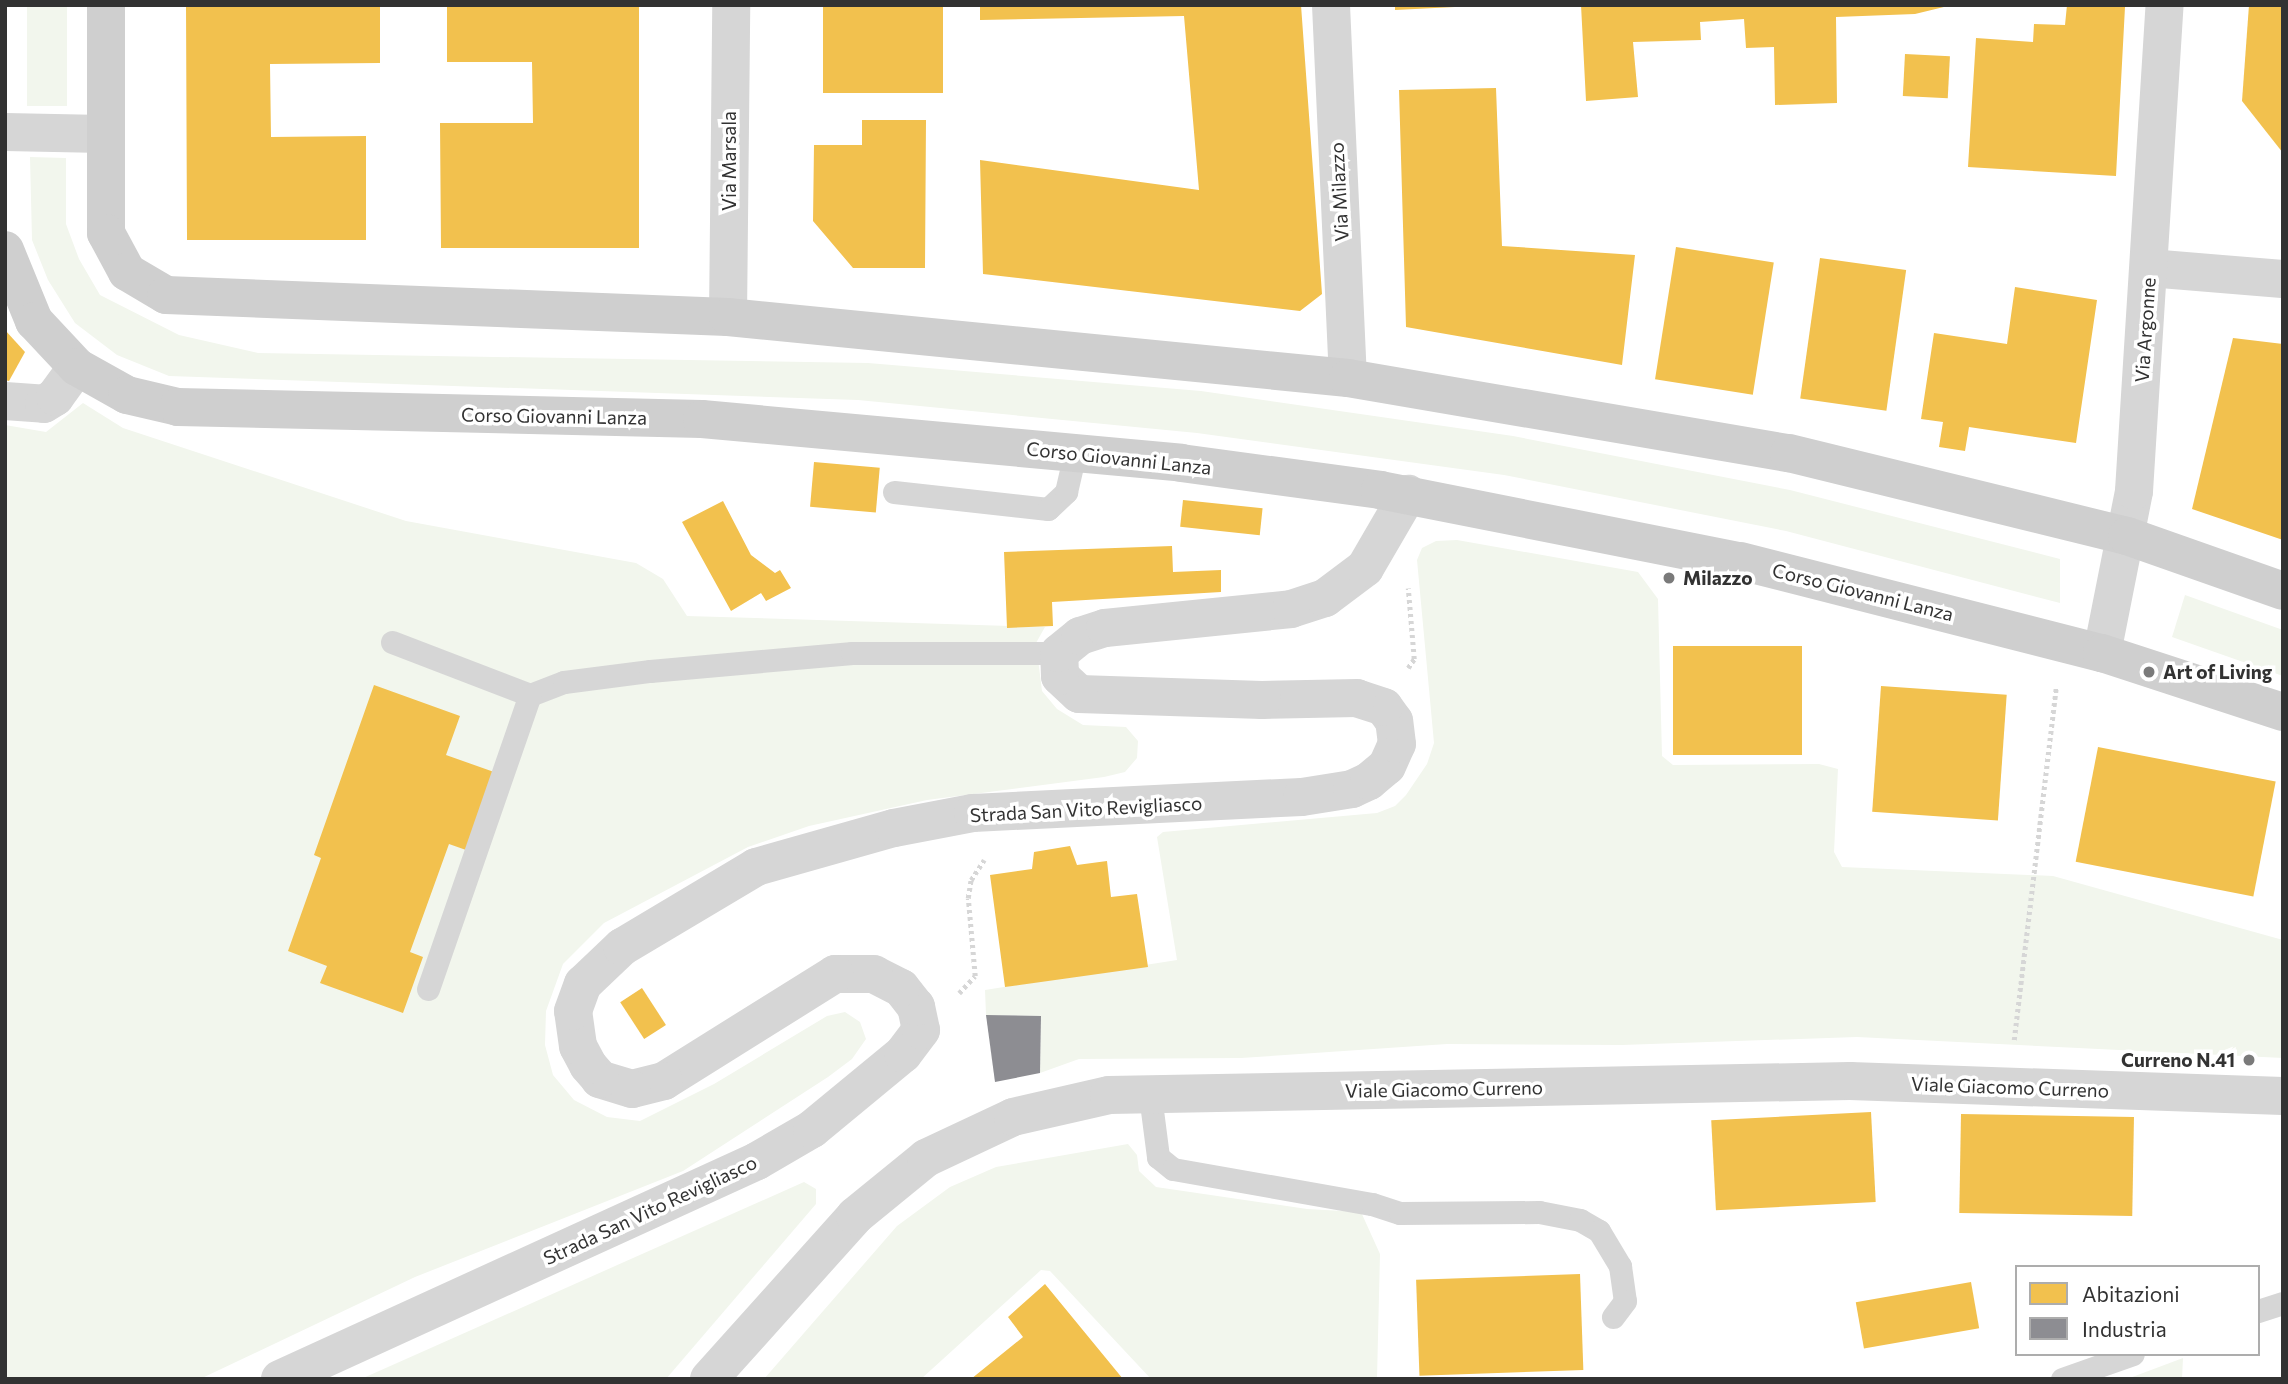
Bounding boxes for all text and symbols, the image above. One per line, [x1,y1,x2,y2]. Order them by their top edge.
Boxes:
street label: Via Marsala [718,111,740,211]
street label: Via Milazzo [1325,142,1353,242]
street label: Via Argonne [2130,277,2160,383]
street label: Corso Giovanni Lanza [461,403,647,429]
street label: Corso Giovanni Lanza [1025,437,1213,479]
street label: Corso Giovanni Lanza [1770,558,1956,626]
place label: Milazzo [1683,567,1753,589]
marker: Milazzo [1661,570,1677,586]
place label: Art of Living [2163,661,2272,683]
marker: Art of Living [2141,664,2157,680]
street label: Strada San Vito Revigliasco [969,792,1203,826]
place label: Curreno N.41 [2121,1049,2235,1071]
marker: Curreno N.41 [2241,1052,2257,1068]
street label: Viale Giacomo Curreno [1911,1072,2109,1102]
street label: Viale Giacomo Curreno [1345,1076,1543,1102]
street label: Strada San Vito Revigliasco [540,1151,760,1269]
legend [2015,1265,2260,1356]
text: Abitazioni [2082,1281,2180,1306]
text: Industria [2082,1316,2167,1341]

